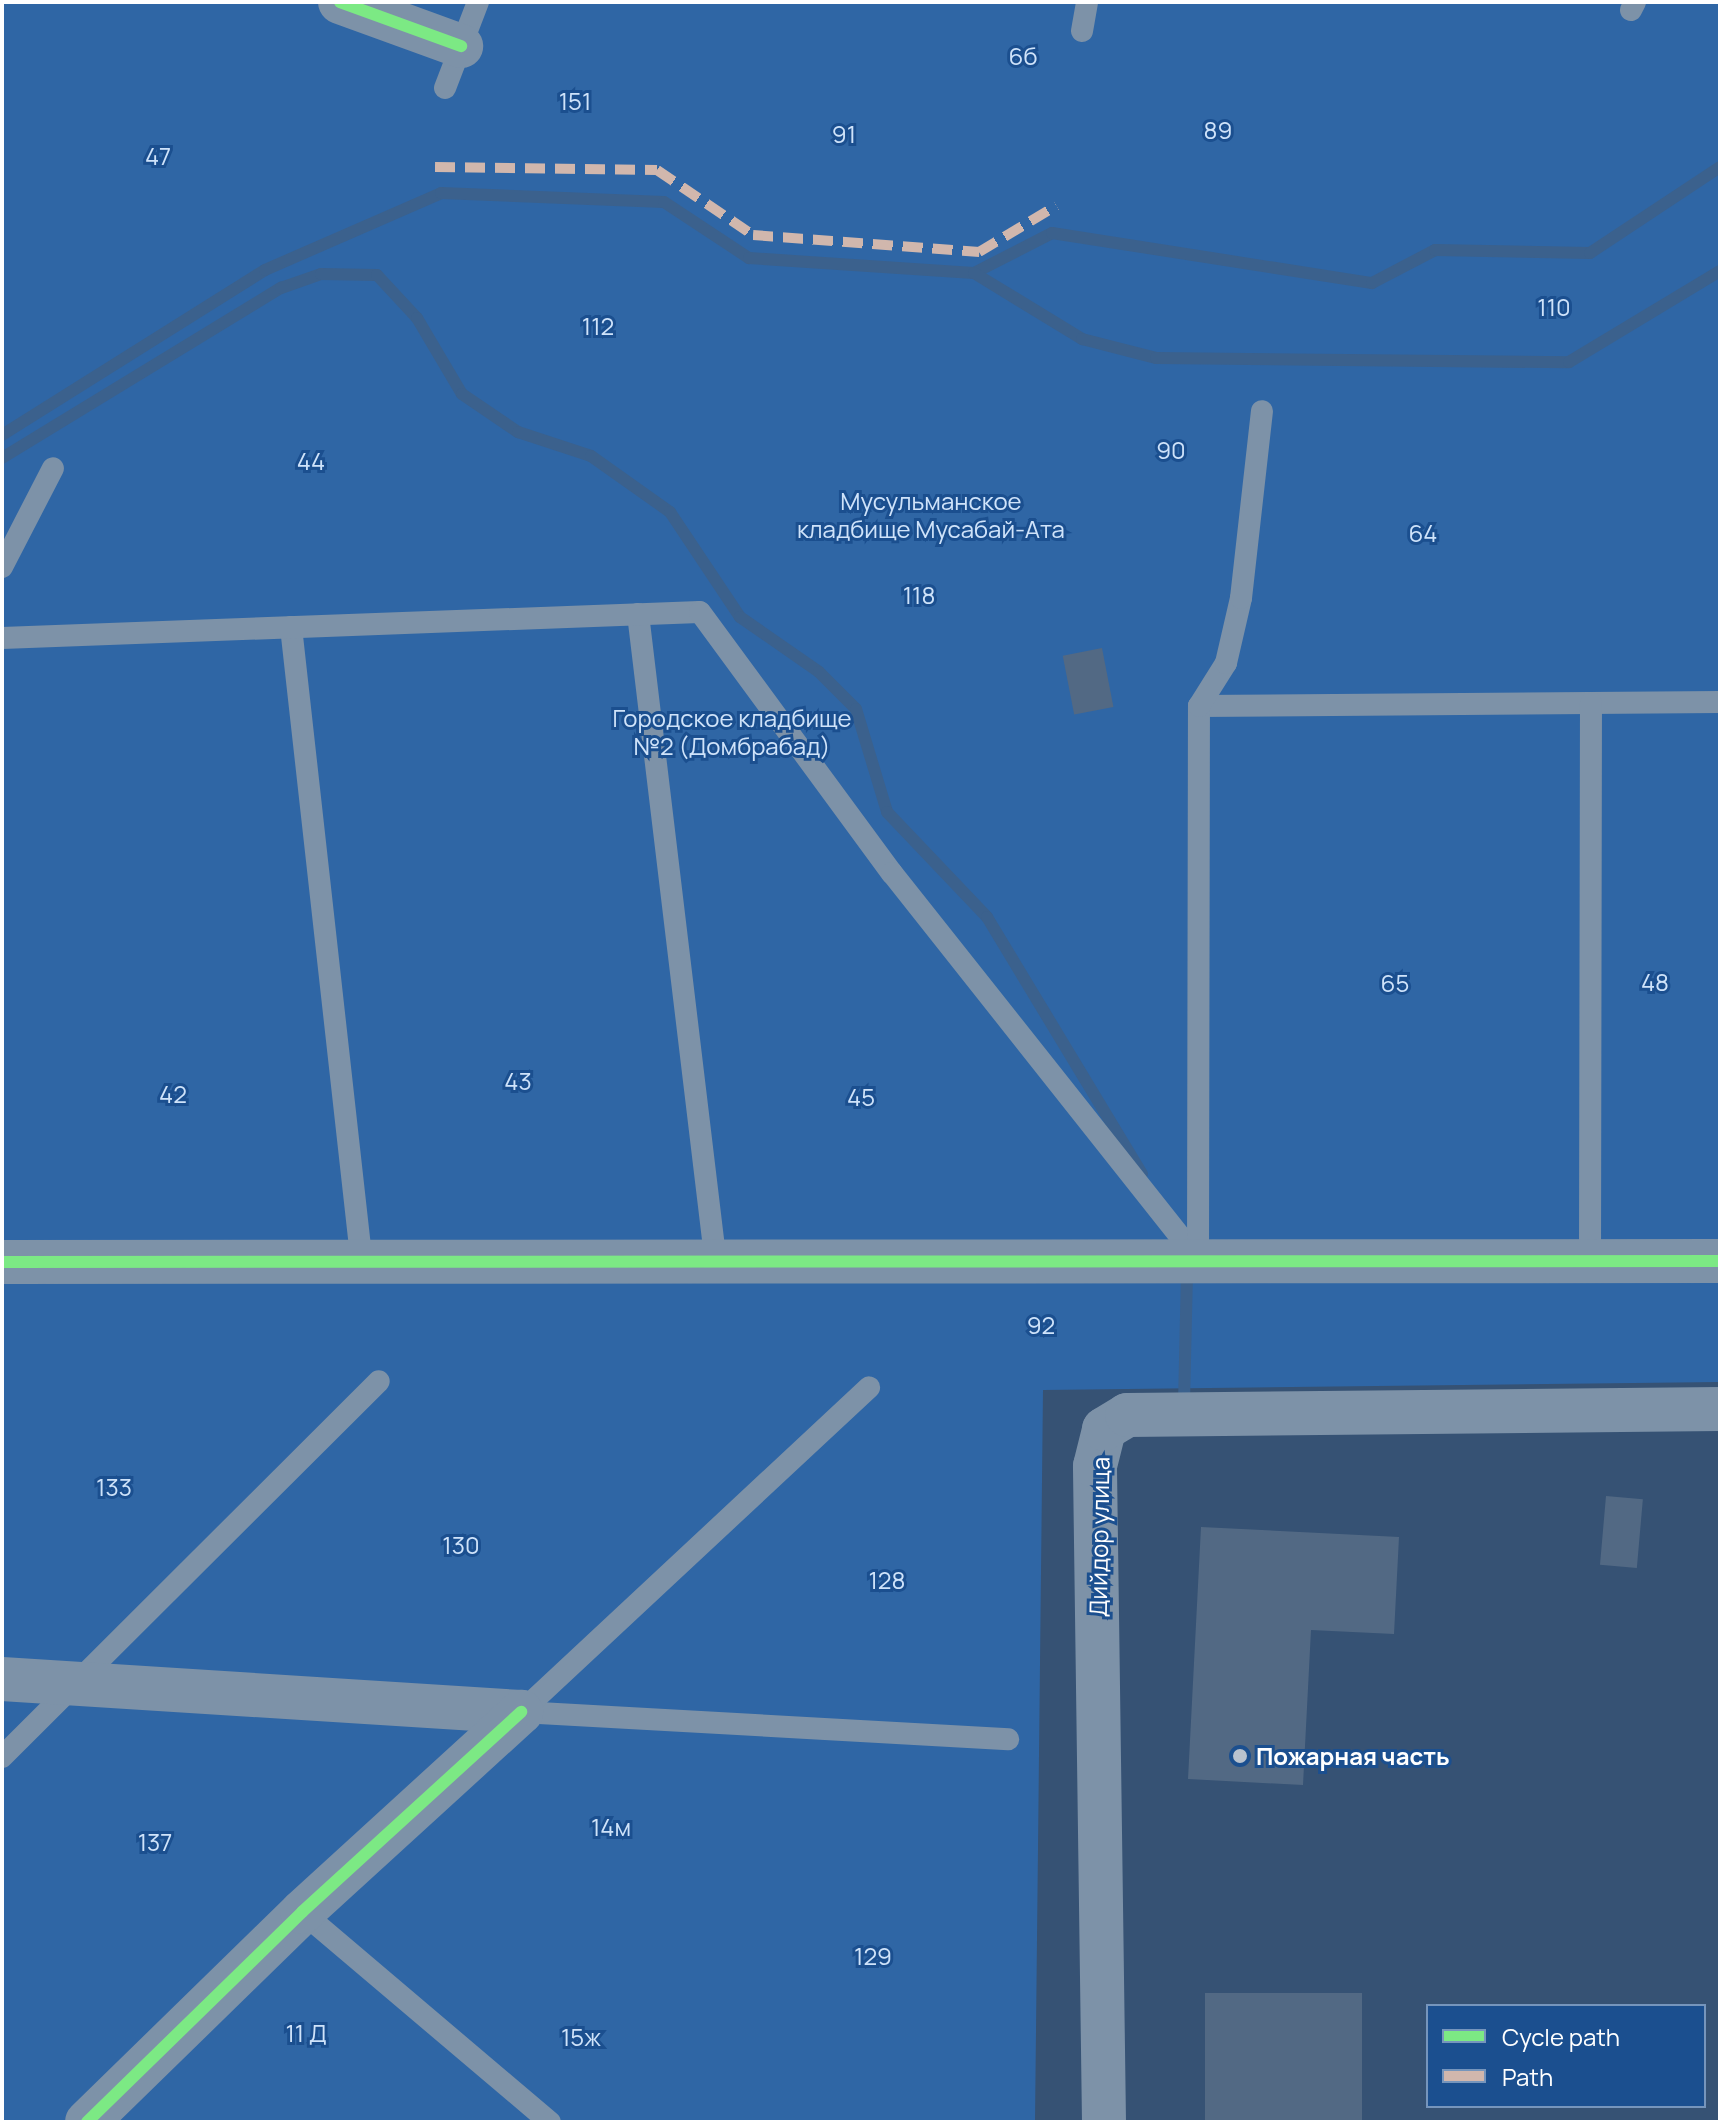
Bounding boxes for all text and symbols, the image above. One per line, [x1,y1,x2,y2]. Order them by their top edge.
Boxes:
park label: 6б [1009,42,1037,70]
park label: 151 [559,87,591,115]
park label: 89 [1204,116,1232,144]
park label: 91 [832,120,856,148]
park label: 47 [145,142,171,170]
park label: 110 [1537,293,1571,321]
park label: 112 [582,312,614,340]
park label: 90 [1156,436,1186,464]
park label: 44 [297,447,325,475]
park label: Мусульманское кладбище Мусабай-Ата [797,487,1065,543]
park label: 64 [1408,519,1438,547]
park label: 118 [903,581,935,609]
park label: Городское кладбище №2 (Домбрабад) [612,704,852,760]
park label: 48 [1641,968,1669,996]
park label: 65 [1381,969,1409,997]
park label: 43 [504,1067,532,1095]
park label: 42 [159,1080,187,1108]
park label: 45 [847,1083,875,1111]
park label: 92 [1027,1311,1055,1339]
street label: Дийдор улица [1083,1457,1115,1617]
park label: 133 [96,1473,132,1501]
park label: 130 [442,1531,480,1559]
park label: 128 [869,1566,905,1594]
place label: Пожарная часть [1256,1742,1450,1770]
marker: Пожарная часть [1231,1747,1249,1765]
park label: 14м [591,1813,631,1841]
park label: 137 [138,1828,172,1856]
park label: 129 [854,1942,892,1970]
legend [1426,2004,1706,2108]
park label: 11 Д [285,2019,327,2047]
text: Cycle path [1502,2020,1620,2053]
park label: 15ж [561,2023,601,2051]
text: Path [1502,2060,1553,2093]

